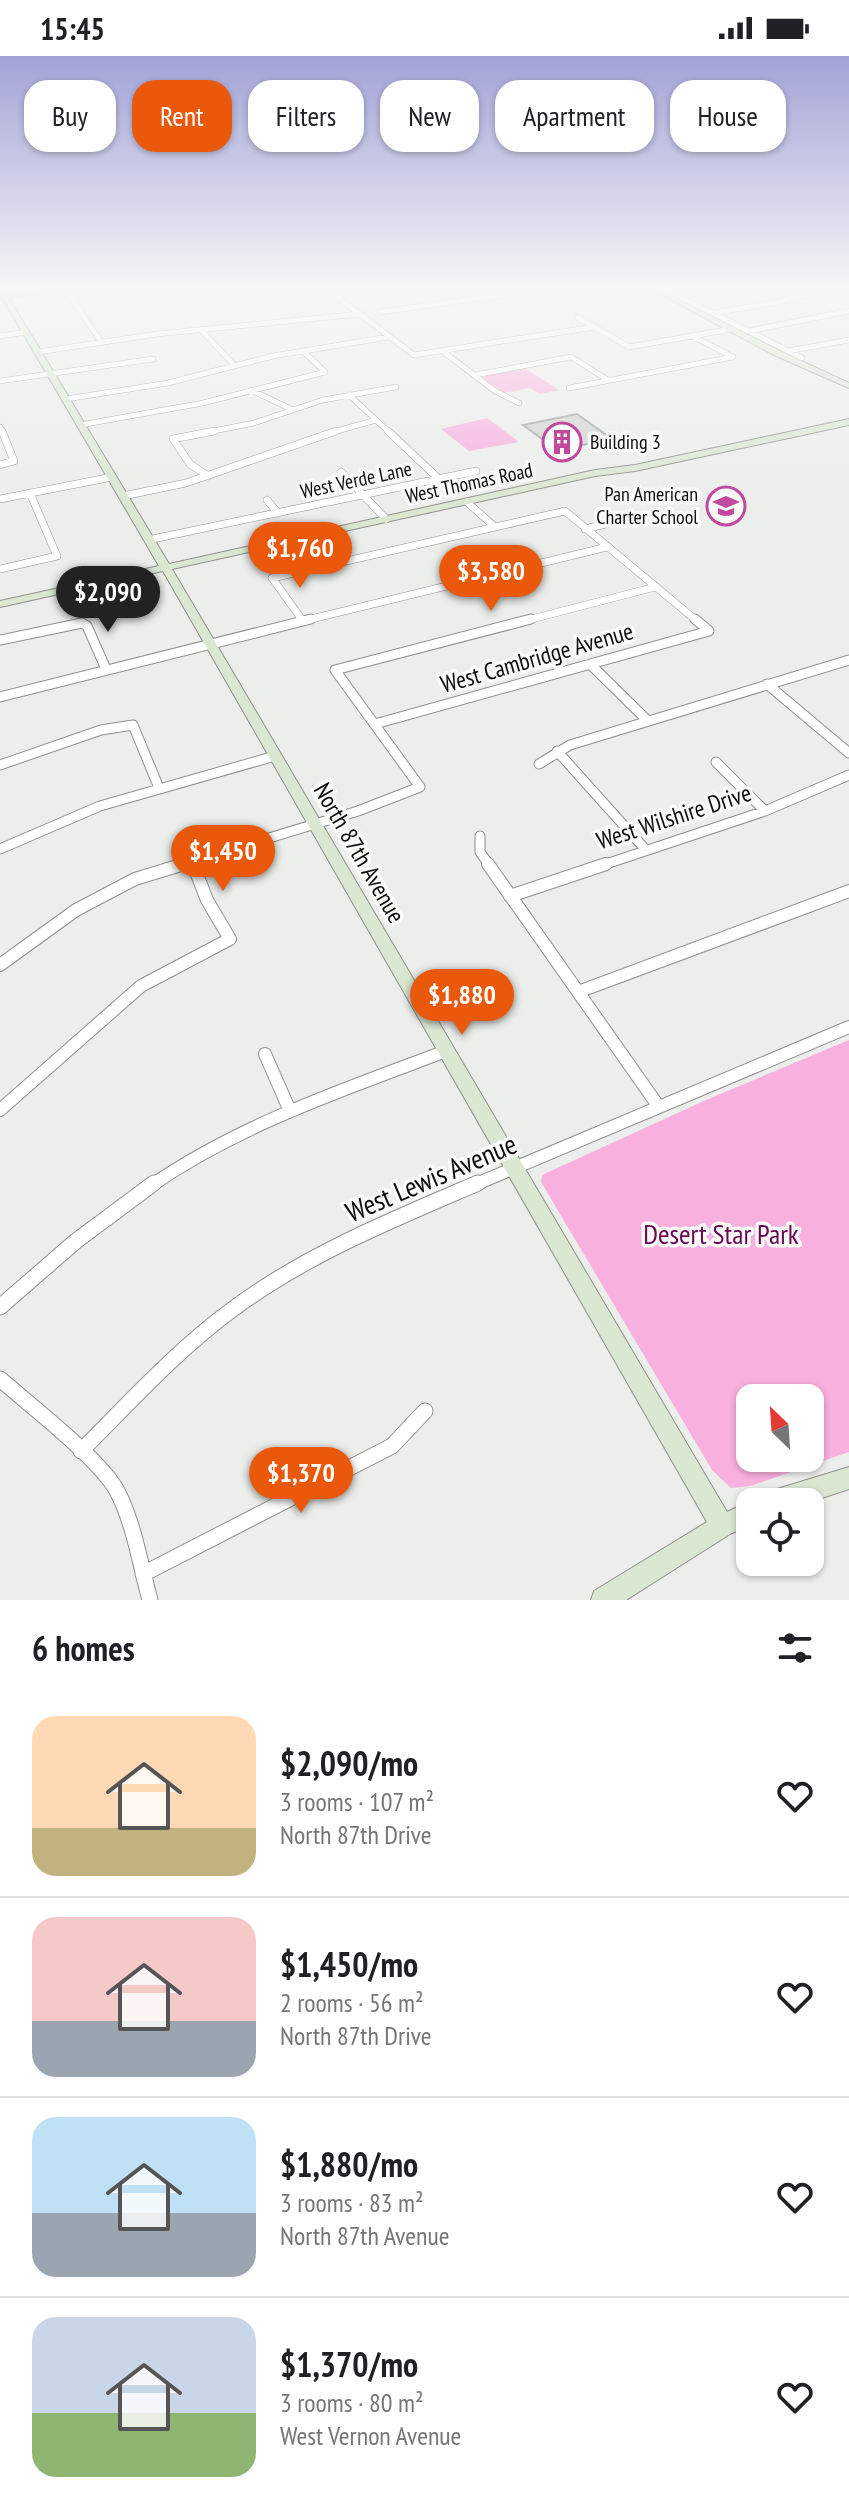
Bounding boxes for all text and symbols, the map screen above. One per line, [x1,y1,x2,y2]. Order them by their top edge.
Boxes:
text: 15:45 [40,9,105,48]
chip: Buy [24,80,116,152]
chip: Rent [132,80,232,152]
chip: Filters [248,80,364,152]
chip: New [380,80,479,152]
chip: Apartment [495,80,654,152]
chip: House [670,80,786,152]
building icon: Building 3 [541,421,583,463]
place label: Building 3 [590,429,661,455]
street label: West Verde Lane [298,456,414,504]
street label: West Thomas Road [403,457,535,509]
place label: Pan American Charter School [596,481,698,530]
school or university icon: Pan American Charter School [705,485,747,527]
pin: $1,760 [235,522,365,590]
text: $1,760 [266,531,334,564]
pin: $3,580 [426,545,556,613]
text: $3,580 [457,554,525,587]
pin: $2,090 [43,566,173,634]
text: $2,090 [74,575,142,608]
street label: West Cambridge Avenue [437,615,637,700]
street label: North 87th Avenue [307,777,412,928]
street label: West Wilshire Drive [593,777,755,856]
pin: $1,450 [158,825,288,893]
text: $1,450 [189,834,257,867]
pin: $1,880 [397,969,527,1037]
text: $1,880 [428,978,496,1011]
street label: West Lewis Avenue [340,1125,522,1230]
park label: Desert Star Park [643,1215,799,1252]
north arrow [736,1384,824,1472]
map controls [736,1384,824,1576]
pin: $1,370 [236,1447,366,1515]
text: $1,370 [267,1456,335,1489]
button: locate [736,1488,824,1576]
text: 6 homes [32,1626,135,1670]
icon: filters [773,1626,817,1670]
text: $2,090/mo [280,1741,418,1785]
icon: home [96,1748,192,1844]
icon: heart [773,1774,817,1818]
text: 3 rooms · 107 m² [280,1785,434,1818]
text: North 87th Drive [280,1818,432,1851]
text: $1,450/mo [280,1942,418,1986]
icon: home [96,1949,192,2045]
icon: heart [773,1975,817,2019]
text: 2 rooms · 56 m² [280,1986,424,2019]
text: North 87th Drive [280,2019,432,2052]
text: $1,880/mo [280,2142,418,2186]
icon: home [96,2149,192,2245]
icon: heart [773,2175,817,2219]
text: 3 rooms · 83 m² [280,2186,424,2219]
text: North 87th Avenue [280,2219,449,2252]
text: $1,370/mo [280,2342,418,2386]
icon: home [96,2349,192,2445]
icon: heart [773,2375,817,2419]
text: 3 rooms · 80 m² [280,2386,424,2419]
text: West Vernon Avenue [280,2419,461,2452]

